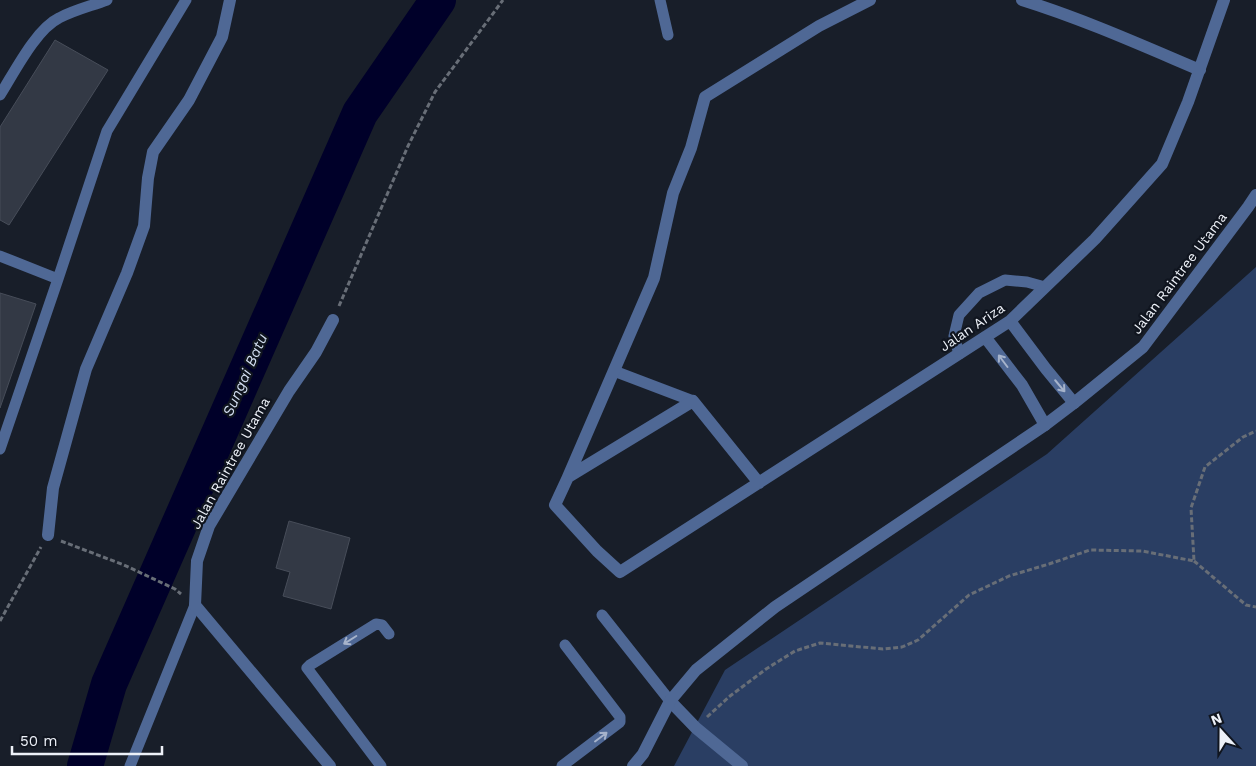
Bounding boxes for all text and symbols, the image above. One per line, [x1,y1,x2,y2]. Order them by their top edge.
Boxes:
street label: Jalan Raintree Utama [1128,209,1230,337]
street label: Jalan Ariza [937,299,1008,355]
water label: Sungai Batu [219,331,271,419]
one-way arrow [998,355,1009,368]
one-way arrow [1055,380,1066,393]
street label: Jalan Raintree Utama [187,394,273,532]
one-way arrow [343,634,357,645]
north arrow [1196,706,1246,756]
text: N [1209,710,1224,728]
scale bar [12,724,162,756]
one-way arrow [594,731,607,742]
text: 50 m [20,732,57,750]

